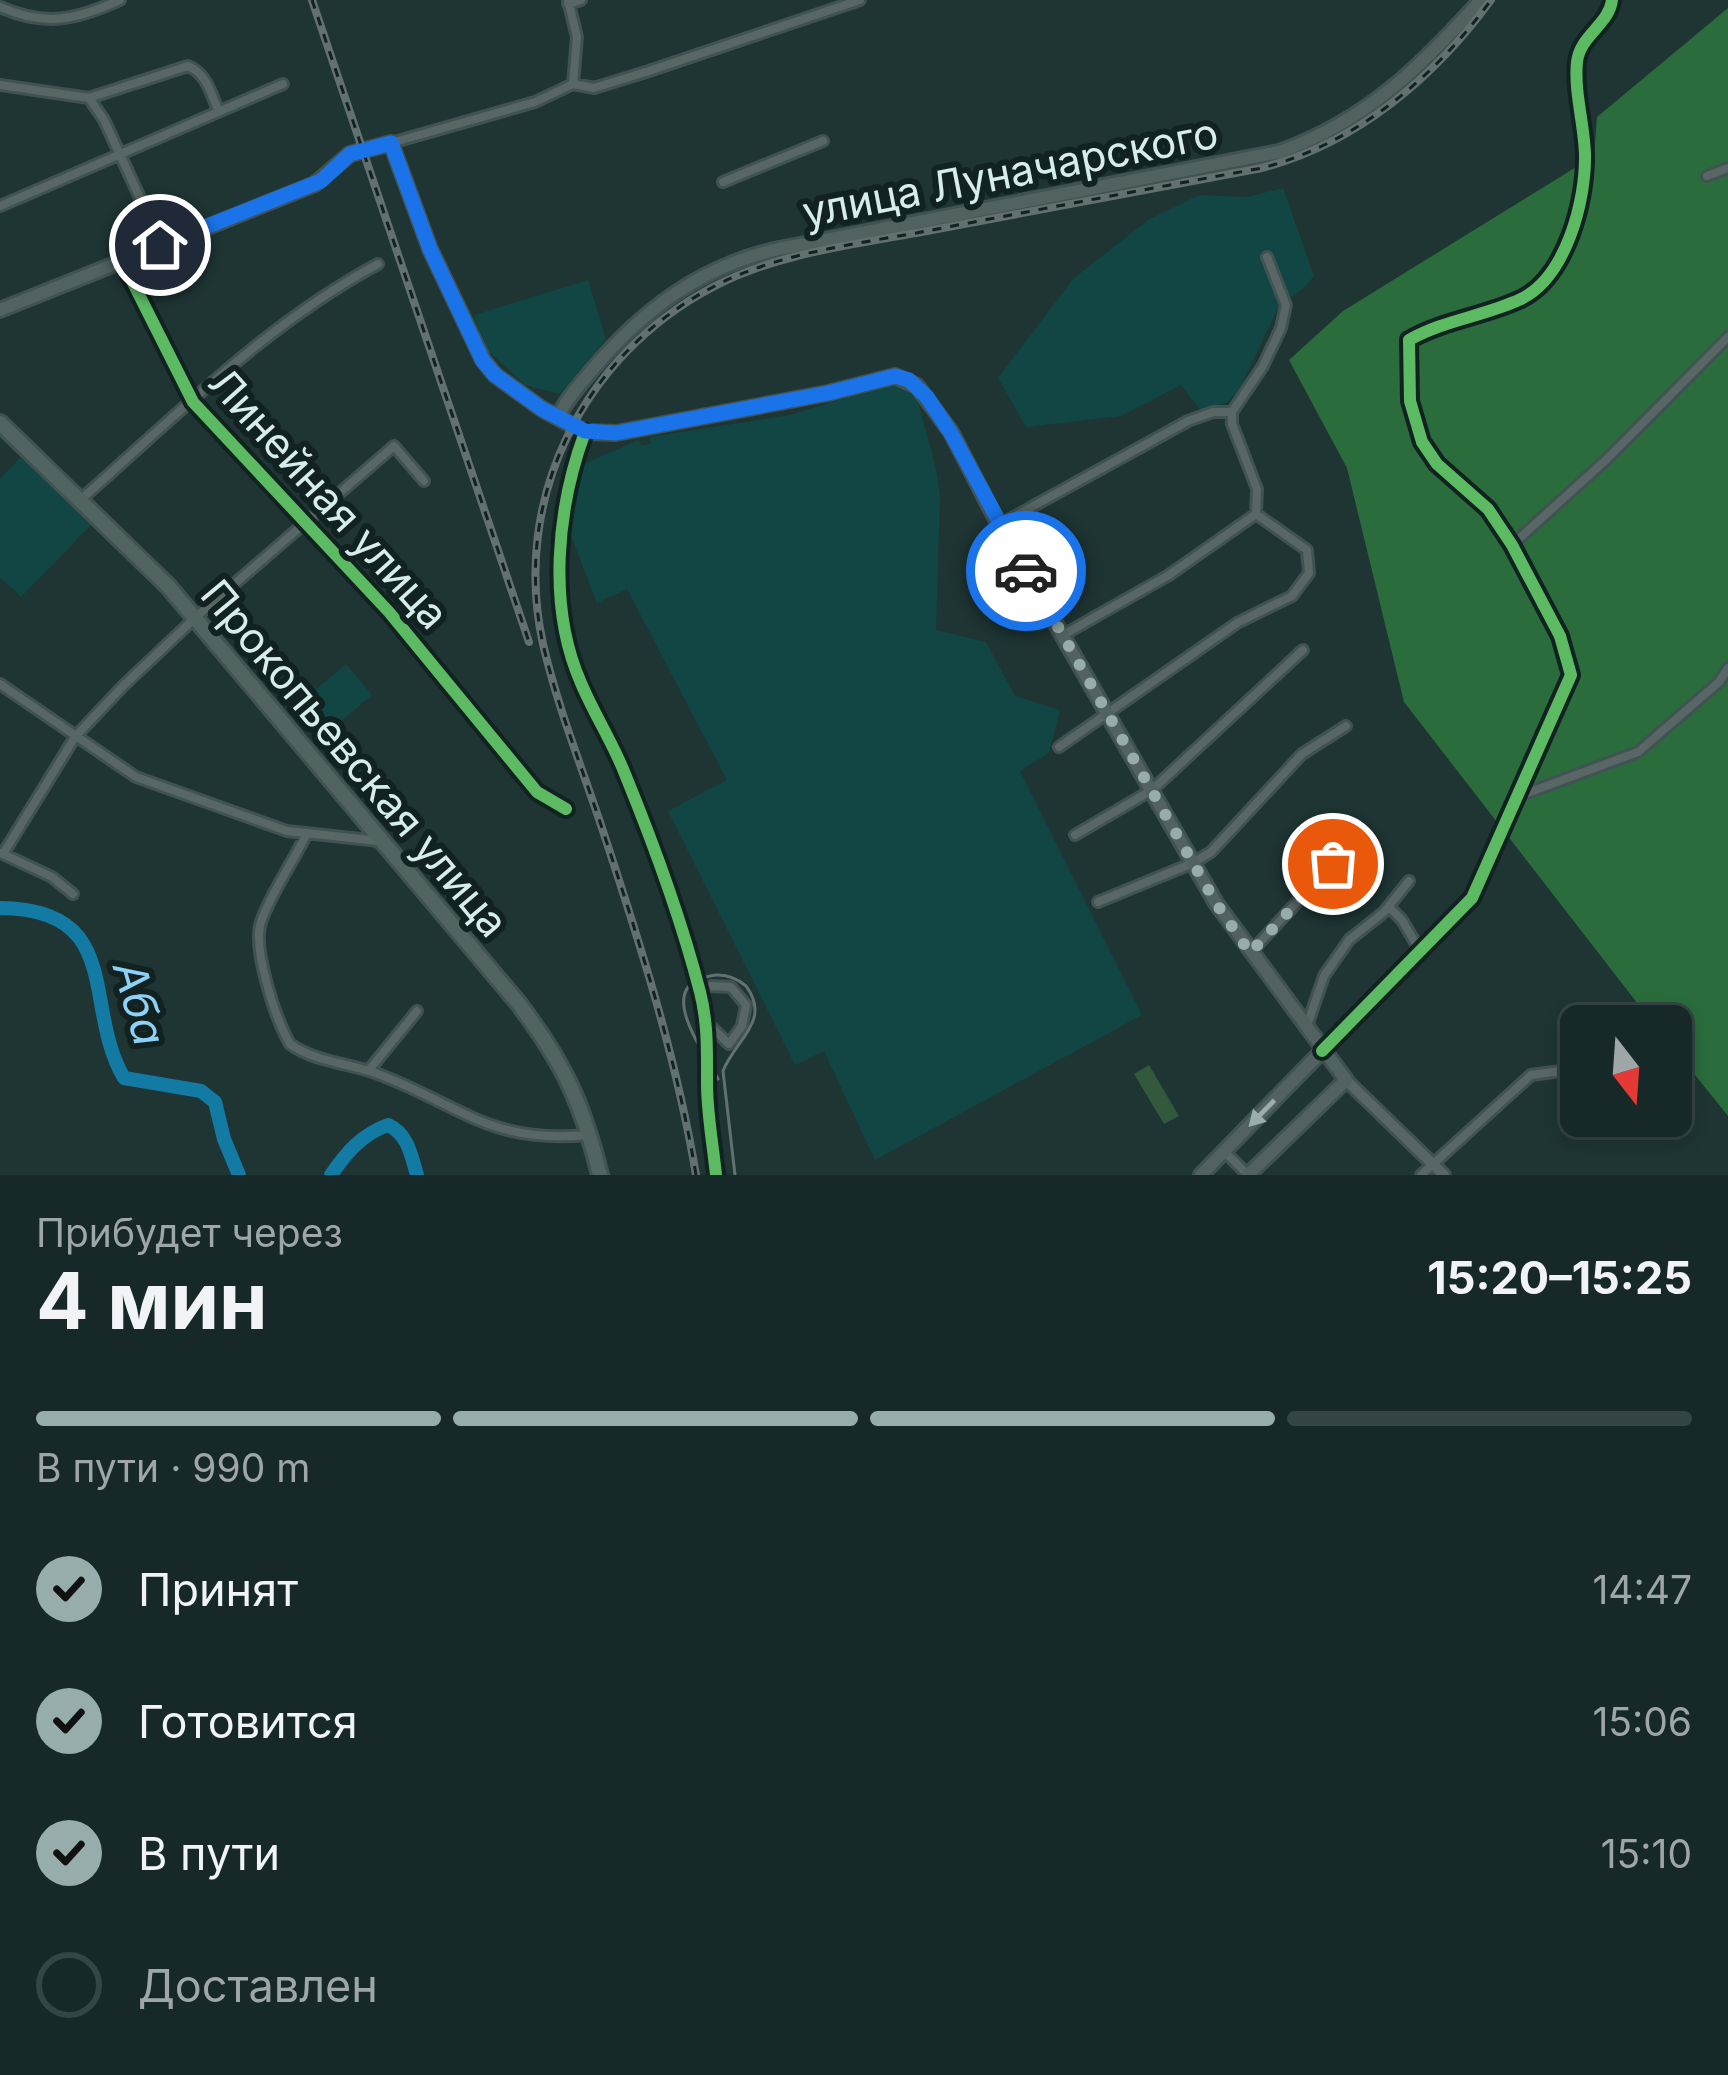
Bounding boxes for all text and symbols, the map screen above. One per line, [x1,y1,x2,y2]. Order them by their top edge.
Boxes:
street label: улица Луначарского [798,107,1222,237]
pin [109,194,211,296]
icon: home [127,212,193,278]
street label: Линейная улица [199,357,459,639]
courier [966,511,1086,631]
icon: car [993,538,1059,604]
street label: Прокопьевская улица [191,569,519,947]
pin [1282,813,1384,915]
icon: bag [1300,831,1366,897]
water label: Аба [102,953,178,1052]
north arrow [1560,1005,1692,1137]
map controls [1560,1005,1692,1137]
one-way arrow [1248,1099,1276,1128]
text: Прибудет через [36,1209,343,1256]
text: 15:20–15:25 [1427,1250,1692,1305]
text: 4 мин [36,1253,268,1348]
text: В пути · 990 m [36,1444,310,1491]
icon: check [36,1556,102,1622]
text: Принят [138,1562,298,1617]
text: 14:47 [1592,1566,1692,1613]
icon: check [36,1688,102,1754]
text: Готовится [138,1694,358,1749]
text: 15:06 [1592,1698,1692,1745]
icon: check [36,1820,102,1886]
text: В пути [138,1826,280,1881]
text: 15:10 [1601,1830,1692,1877]
text: Доставлен [138,1958,378,2013]

